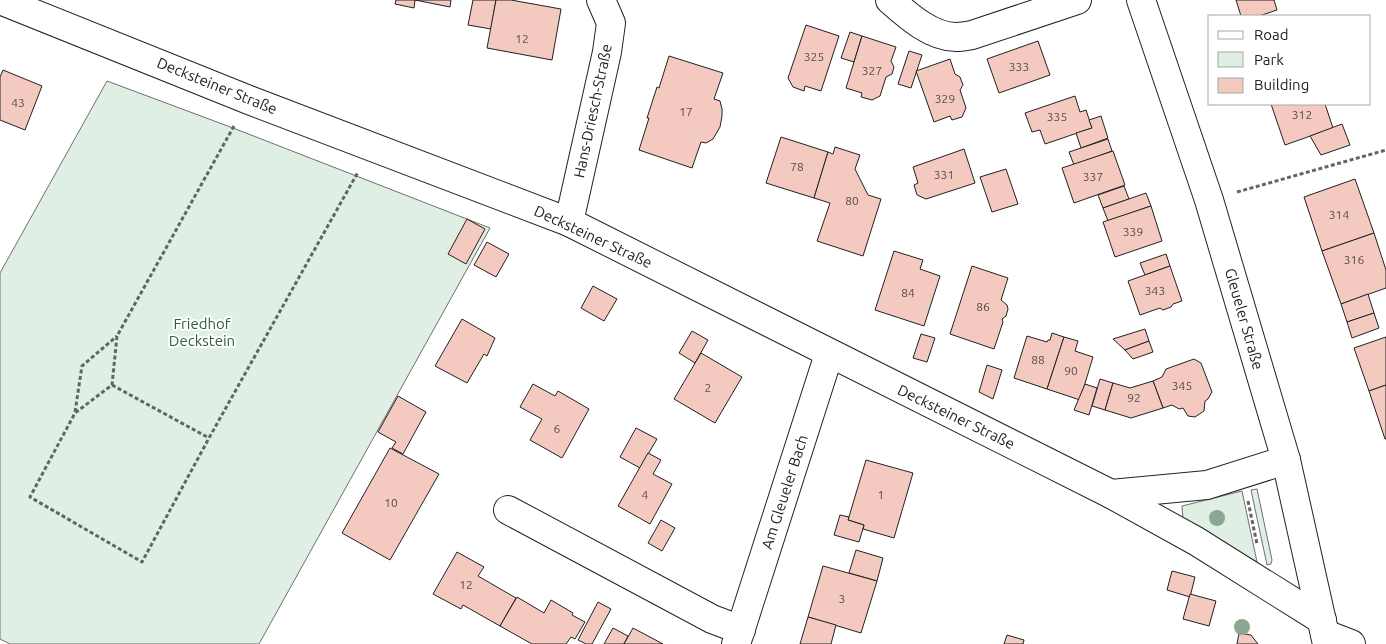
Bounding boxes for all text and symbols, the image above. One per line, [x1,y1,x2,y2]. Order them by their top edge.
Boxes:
legend [1208,15,1371,105]
text: Road [1254,26,1289,43]
house number: 12 [515,32,529,45]
street label: Hans-Driesch-Straße [570,42,615,179]
house number: 325 [804,50,824,63]
text: Park [1254,51,1284,68]
street label: Decksteiner Straße [155,54,280,117]
house number: 333 [1009,60,1029,73]
house number: 327 [862,64,882,77]
text: Building [1254,76,1309,93]
house number: 329 [935,92,955,105]
house number: 43 [11,96,25,109]
house number: 17 [679,105,693,118]
house number: 312 [1292,108,1312,121]
house number: 335 [1047,110,1067,123]
house number: 78 [790,160,804,173]
house number: 331 [934,168,954,181]
house number: 337 [1083,170,1103,183]
house number: 80 [845,194,859,207]
street label: Decksteiner Straße [532,202,655,271]
house number: 314 [1329,208,1349,221]
house number: 339 [1123,225,1143,238]
house number: 316 [1344,253,1364,266]
street label: Gleueler Straße [1222,266,1267,372]
house number: 343 [1145,284,1165,297]
house number: 84 [901,286,915,299]
house number: 86 [976,300,990,313]
park label: Friedhof Deckstein [169,315,235,349]
house number: 88 [1031,353,1045,366]
house number: 90 [1064,364,1078,377]
house number: 345 [1172,379,1192,392]
house number: 2 [705,381,711,394]
street label: Decksteiner Straße [895,381,1018,452]
house number: 92 [1127,391,1141,404]
house number: 6 [554,422,561,435]
street label: Am Gleueler Bach [758,433,811,551]
house number: 4 [642,488,649,501]
house number: 1 [878,488,884,501]
house number: 10 [384,496,398,509]
house number: 12 [459,578,473,591]
house number: 3 [839,592,845,605]

